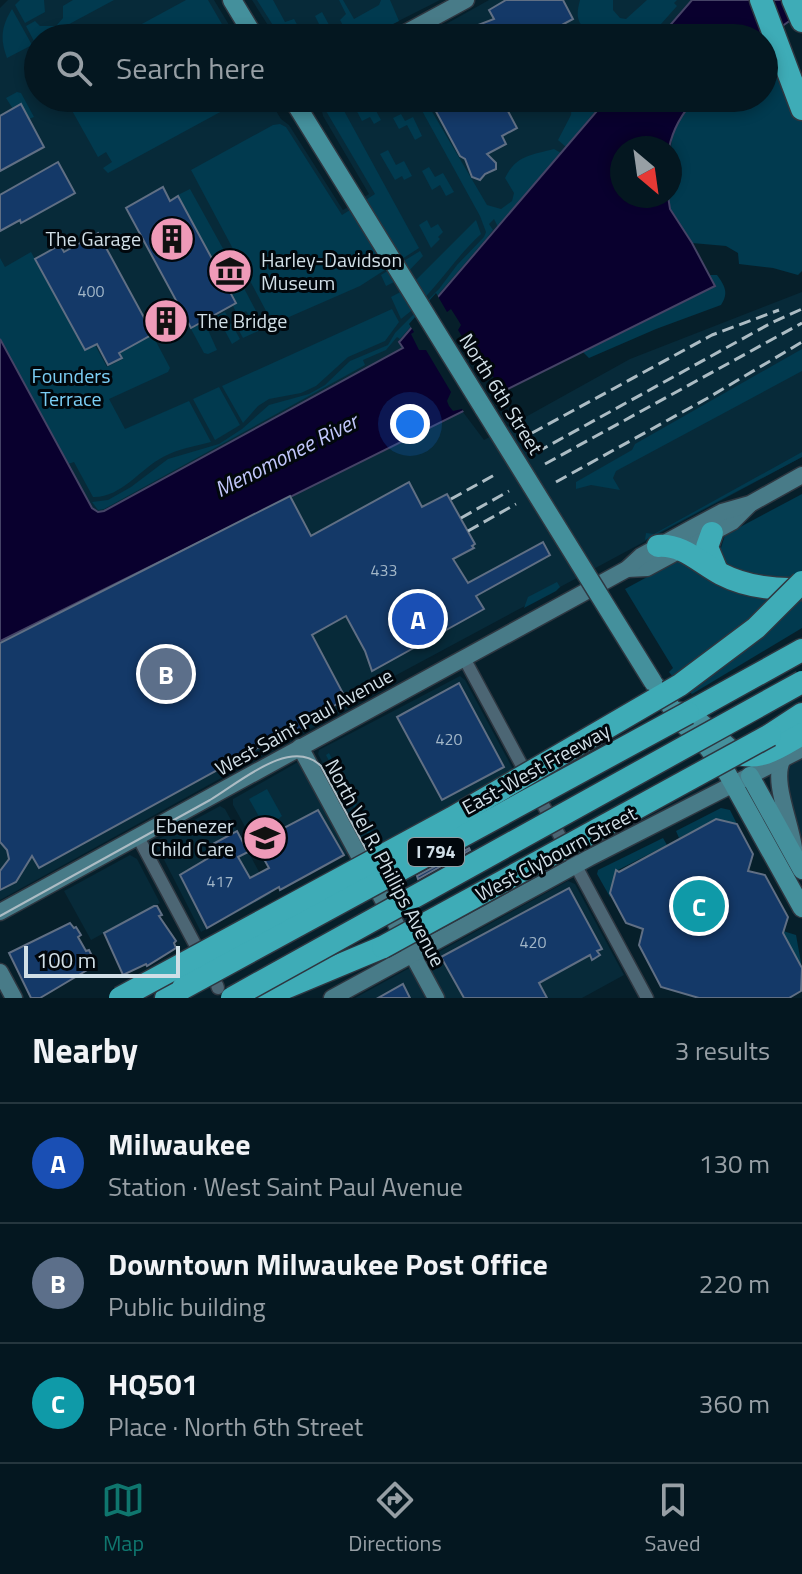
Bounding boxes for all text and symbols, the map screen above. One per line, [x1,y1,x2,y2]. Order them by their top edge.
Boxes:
search box [24,24,778,112]
text: Search here [116,45,265,91]
icon: search [52,46,96,90]
north arrow [610,136,682,208]
building icon: The Garage [148,215,196,263]
place label: The Garage [46,223,141,254]
place label: Harley-Davidson Museum [261,244,402,298]
museum icon: Harley-Davidson Museum [206,247,254,295]
house number: 400 [78,279,104,303]
building icon: The Bridge [142,297,190,345]
place label: The Bridge [197,305,287,336]
street label: North 6th Street [452,327,551,460]
park label: Founders Terrace [32,360,110,414]
water label: Menomonee River [208,403,366,506]
your location [390,404,430,444]
house number: 433 [371,558,397,582]
pin: A [392,589,444,649]
pin: B [140,644,192,704]
street label: West Saint Paul Avenue [209,660,399,783]
street label: East-West Freeway [456,715,616,822]
house number: 420 [436,727,462,751]
street label: North Vel R. Phillips Avenue [317,753,453,972]
street label: West Clybourn Street [470,798,642,909]
place label: Ebenezer Child Care [151,810,234,864]
school or university icon: Ebenezer Child Care [241,814,289,862]
road number: I 794 [408,838,464,866]
house number: 417 [207,869,233,893]
pin: C [673,876,725,936]
house number: 420 [520,930,546,954]
scale bar [24,942,180,978]
text: 100 m [36,943,96,977]
text: Nearby [32,1024,138,1076]
text: 3 results [675,1031,770,1070]
text: Milwaukee [108,1121,250,1167]
text: A [50,1144,66,1183]
text: 130 m [699,1144,770,1183]
text: Station · West Saint Paul Avenue [108,1167,463,1206]
text: Downtown Milwaukee Post Office [108,1241,548,1287]
text: B [50,1264,66,1303]
text: 220 m [699,1264,770,1303]
text: Public building [108,1287,266,1326]
text: HQ501 [108,1361,198,1407]
text: C [51,1384,65,1423]
text: 360 m [699,1384,770,1423]
text: Place · North 6th Street [108,1407,363,1446]
tab: Map [101,1478,145,1560]
tab: Directions [348,1478,442,1560]
tab: Saved [645,1478,701,1560]

